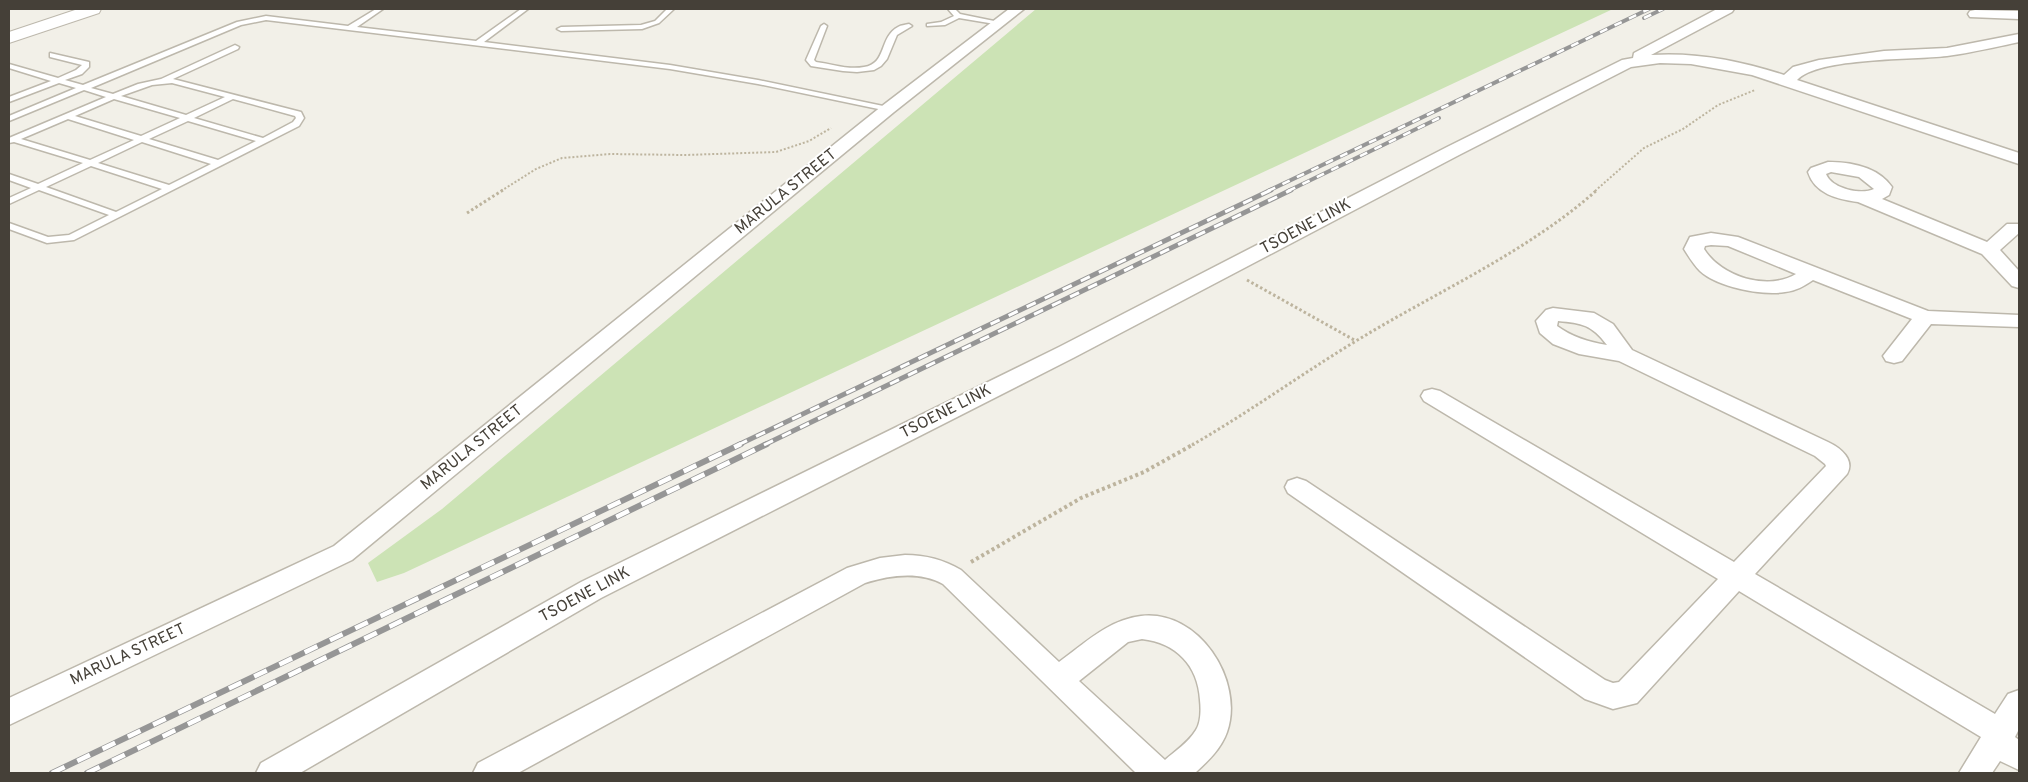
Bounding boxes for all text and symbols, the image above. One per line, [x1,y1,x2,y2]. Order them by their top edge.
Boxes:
street label: MARULA STREET [731,145,841,239]
street label: TSOENE LINK [1257,195,1355,259]
street label: TSOENE LINK [897,380,995,444]
street label: MARULA STREET [417,401,527,495]
street label: TSOENE LINK [536,563,634,627]
street label: MARULA STREET [67,619,189,691]

